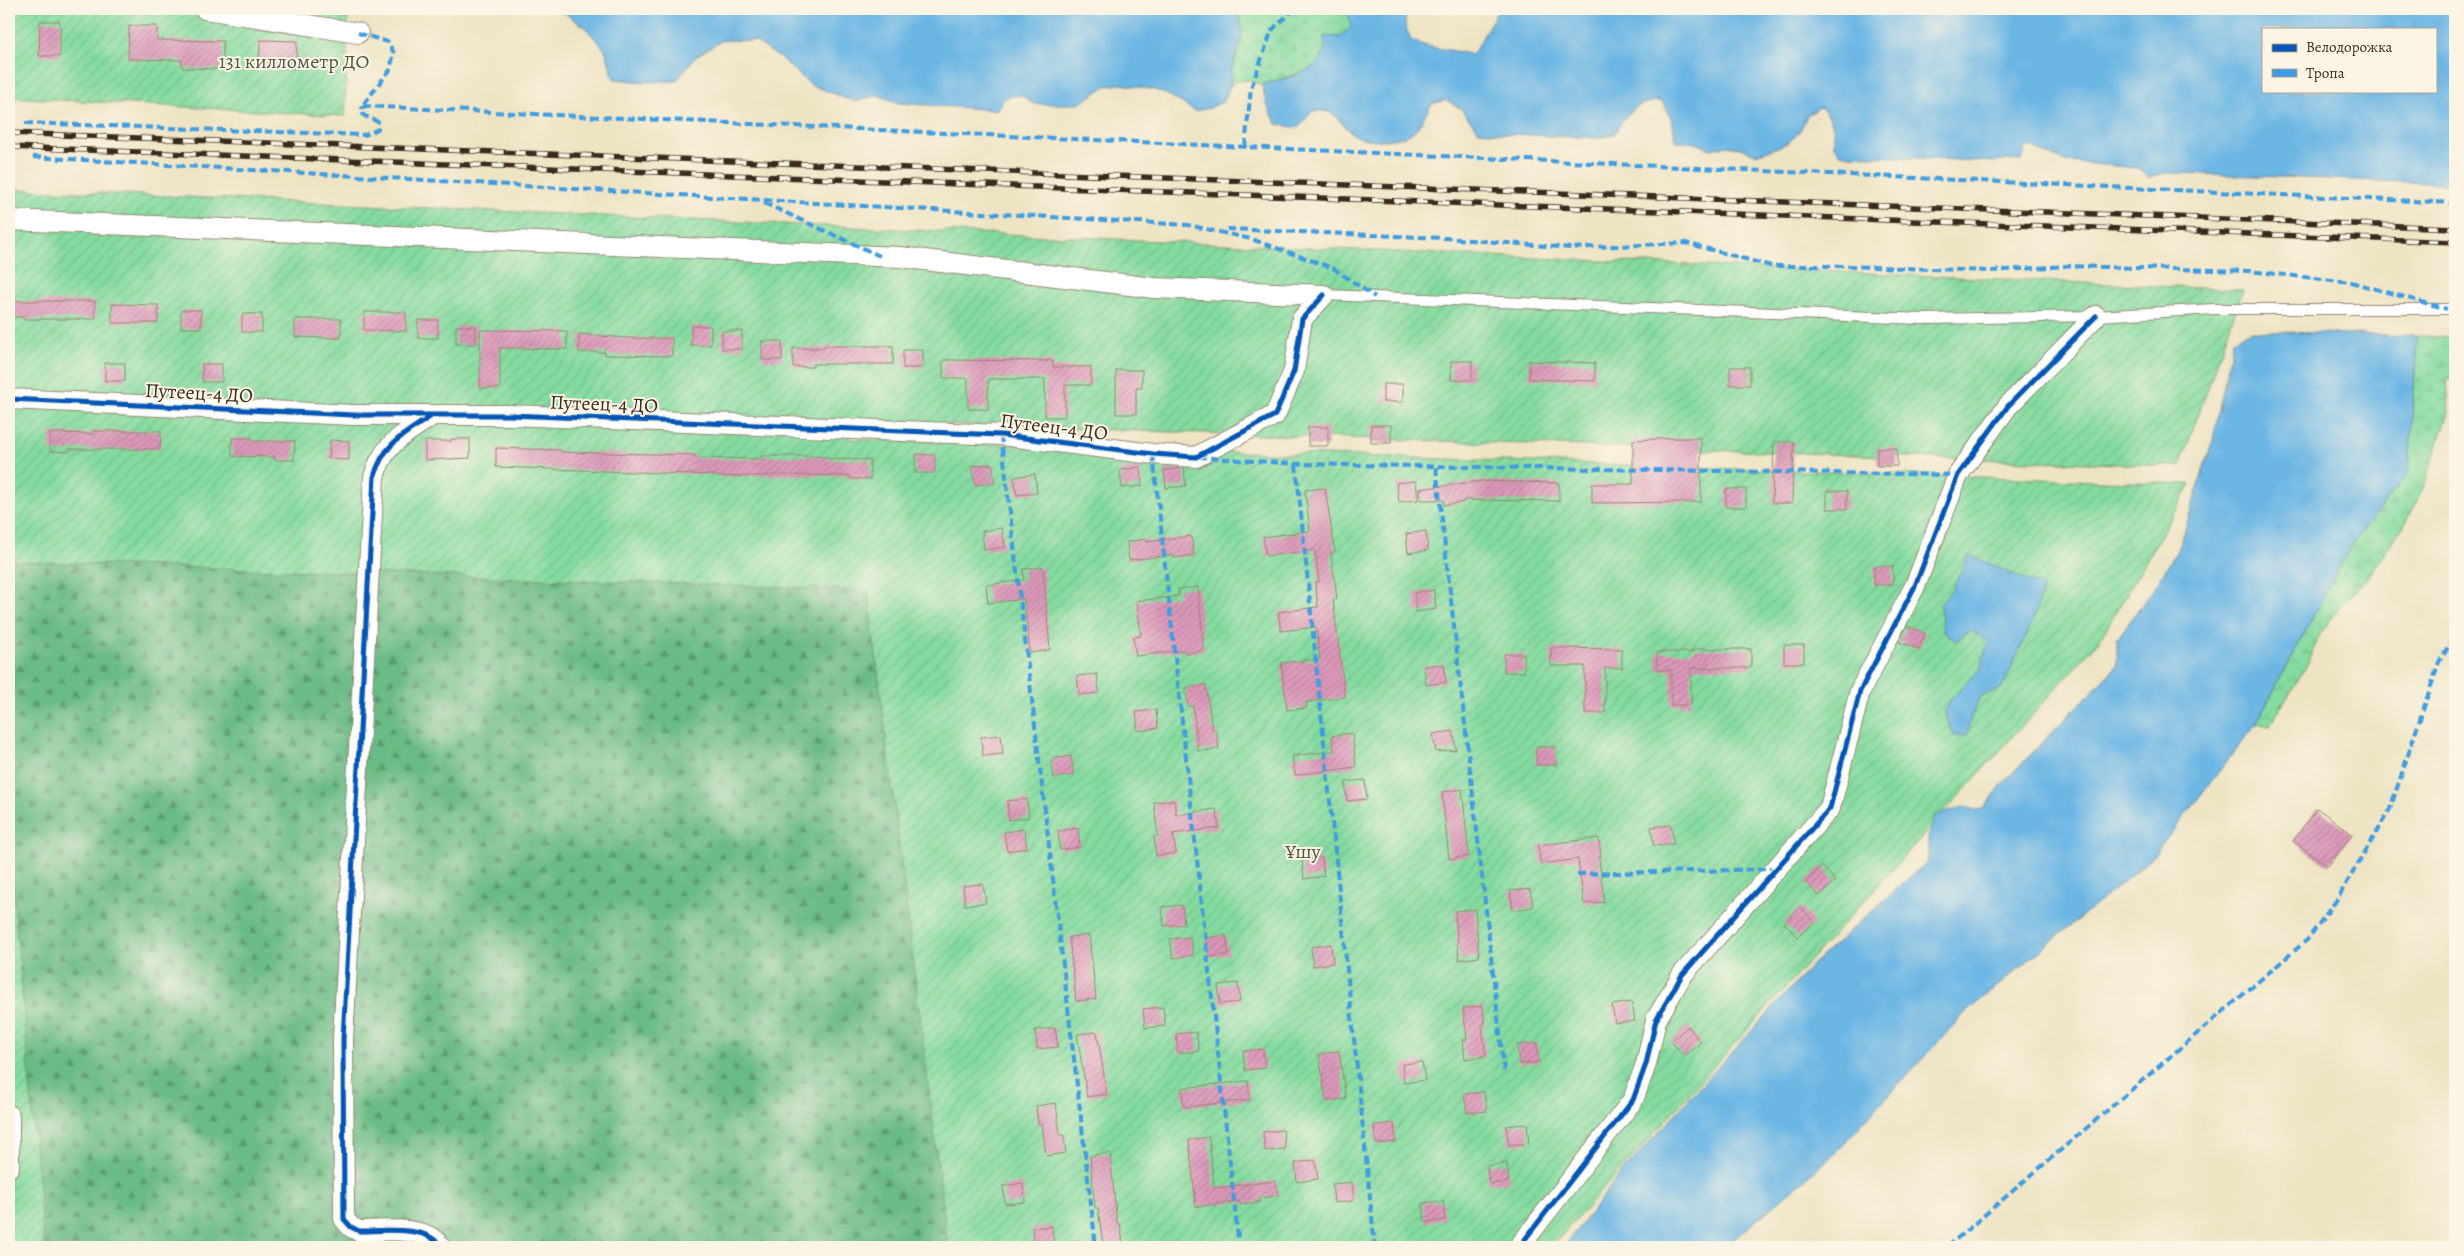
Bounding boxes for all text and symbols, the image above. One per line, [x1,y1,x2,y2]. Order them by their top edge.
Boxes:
legend [2262,28,2436,92]
text: Велодорожка [2306,37,2393,57]
park label: 131 киллометр ДО [219,48,369,75]
text: Тропа [2306,63,2345,83]
street label: Путеец-4 ДО [144,377,254,409]
street label: Путеец-4 ДО [549,389,659,419]
street label: Путеец-4 ДО [999,407,1109,447]
park label: Ұшу [1284,838,1322,865]

